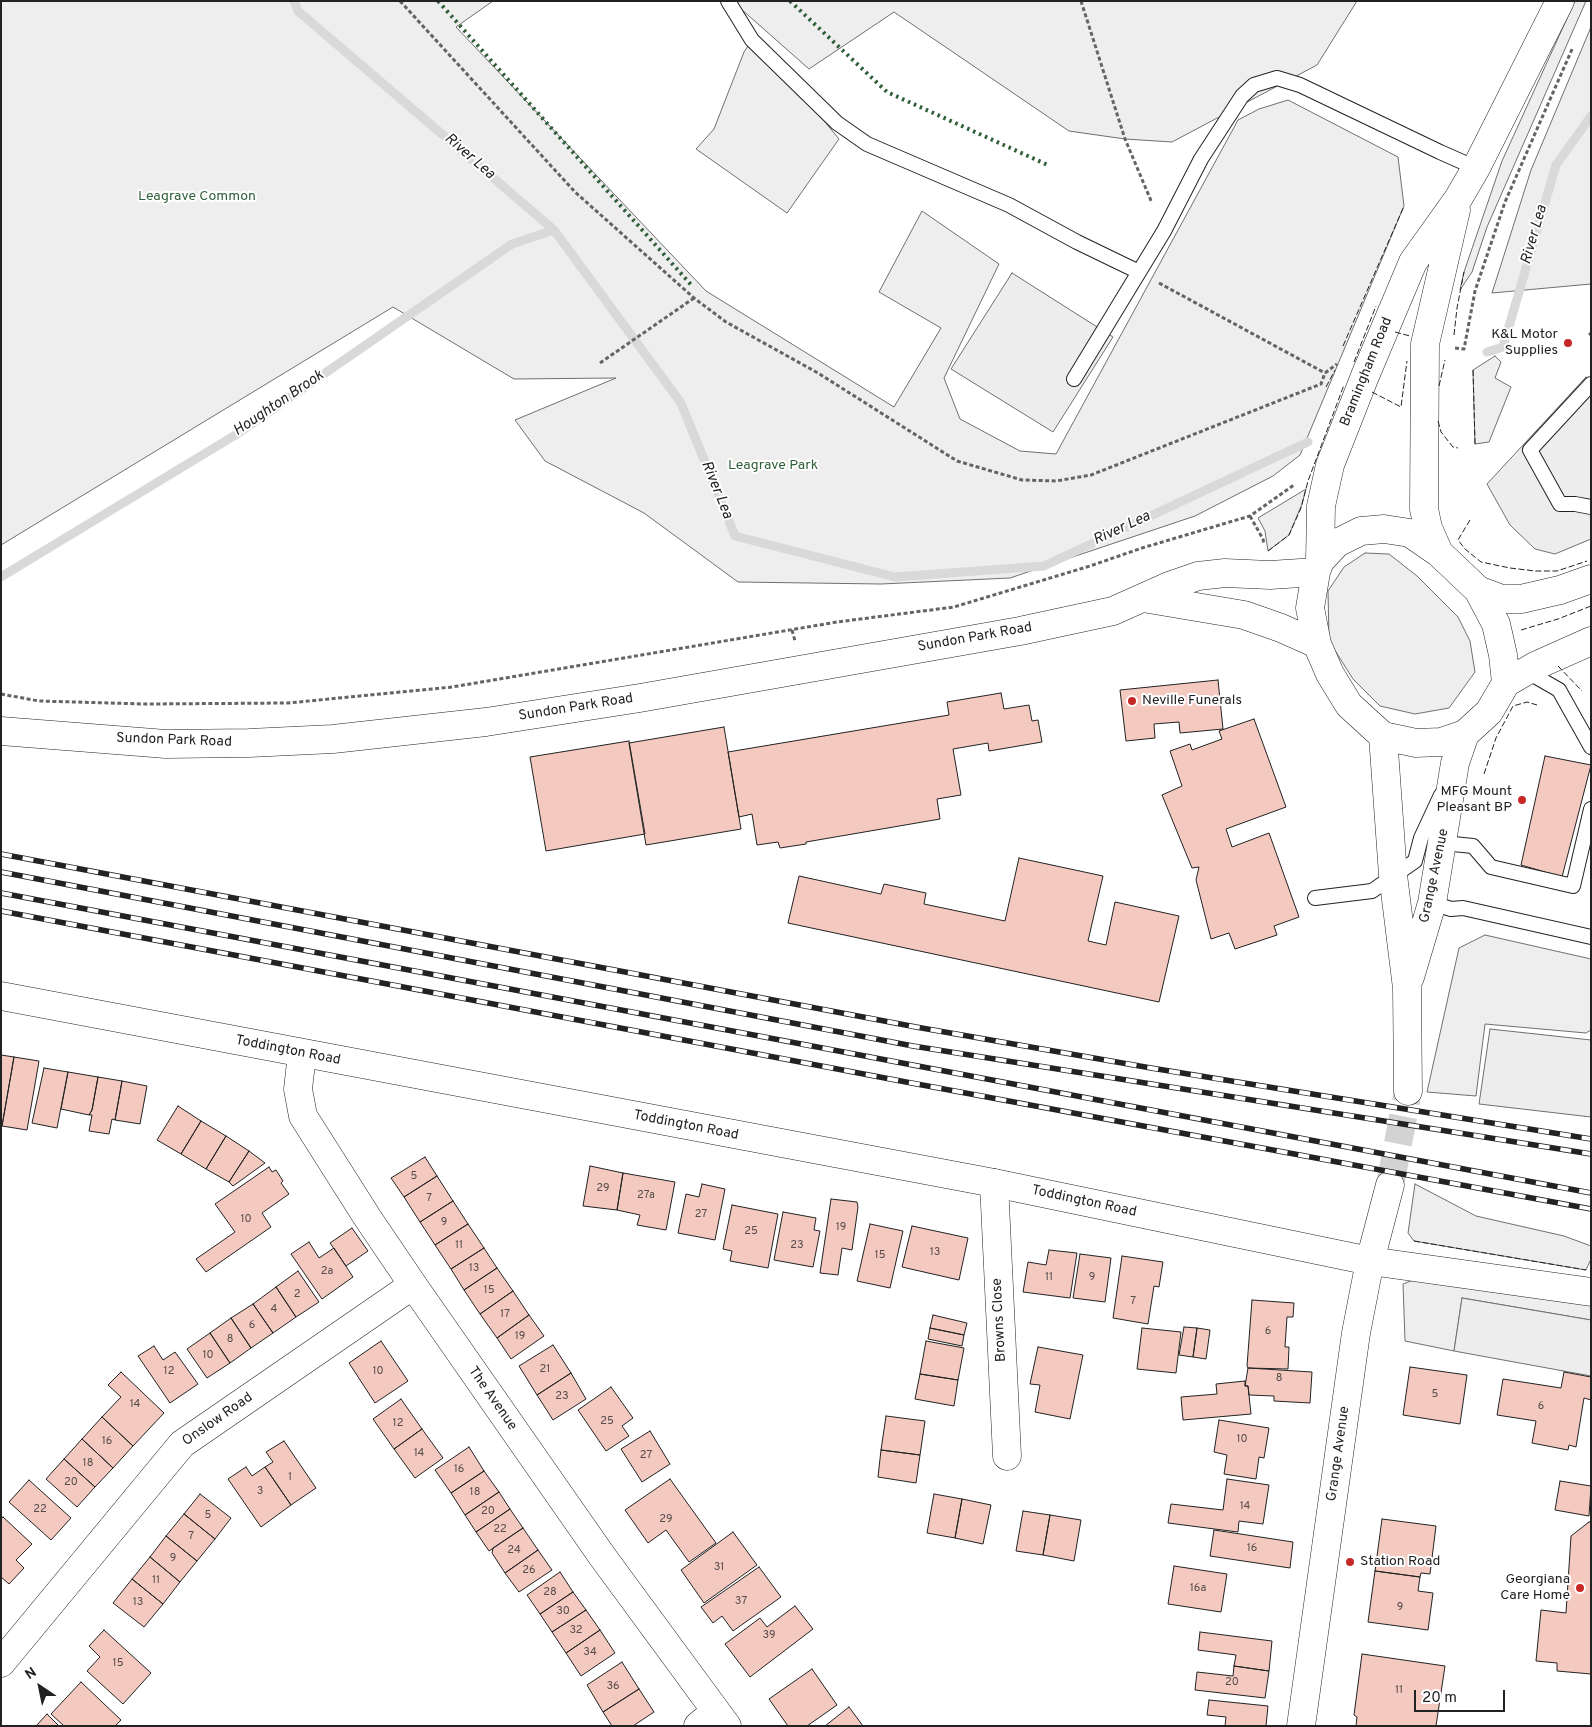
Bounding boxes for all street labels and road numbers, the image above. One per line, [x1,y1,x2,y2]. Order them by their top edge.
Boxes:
street label: Bramingham Road [1337,315,1397,429]
street label: Sundon Park Road [917,620,1033,656]
street label: Sundon Park Road [517,691,635,725]
street label: Sundon Park Road [116,731,232,751]
street label: Grange Avenue [1417,827,1453,925]
street label: Toddington Road [234,1033,342,1069]
street label: Toddington Road [632,1108,740,1144]
street label: Toddington Road [1030,1183,1138,1221]
street label: Browns Close [989,1278,1011,1362]
street label: The Avenue [464,1364,520,1434]
street label: Onslow Road [180,1390,256,1450]
street label: Grange Avenue [1324,1405,1354,1503]

